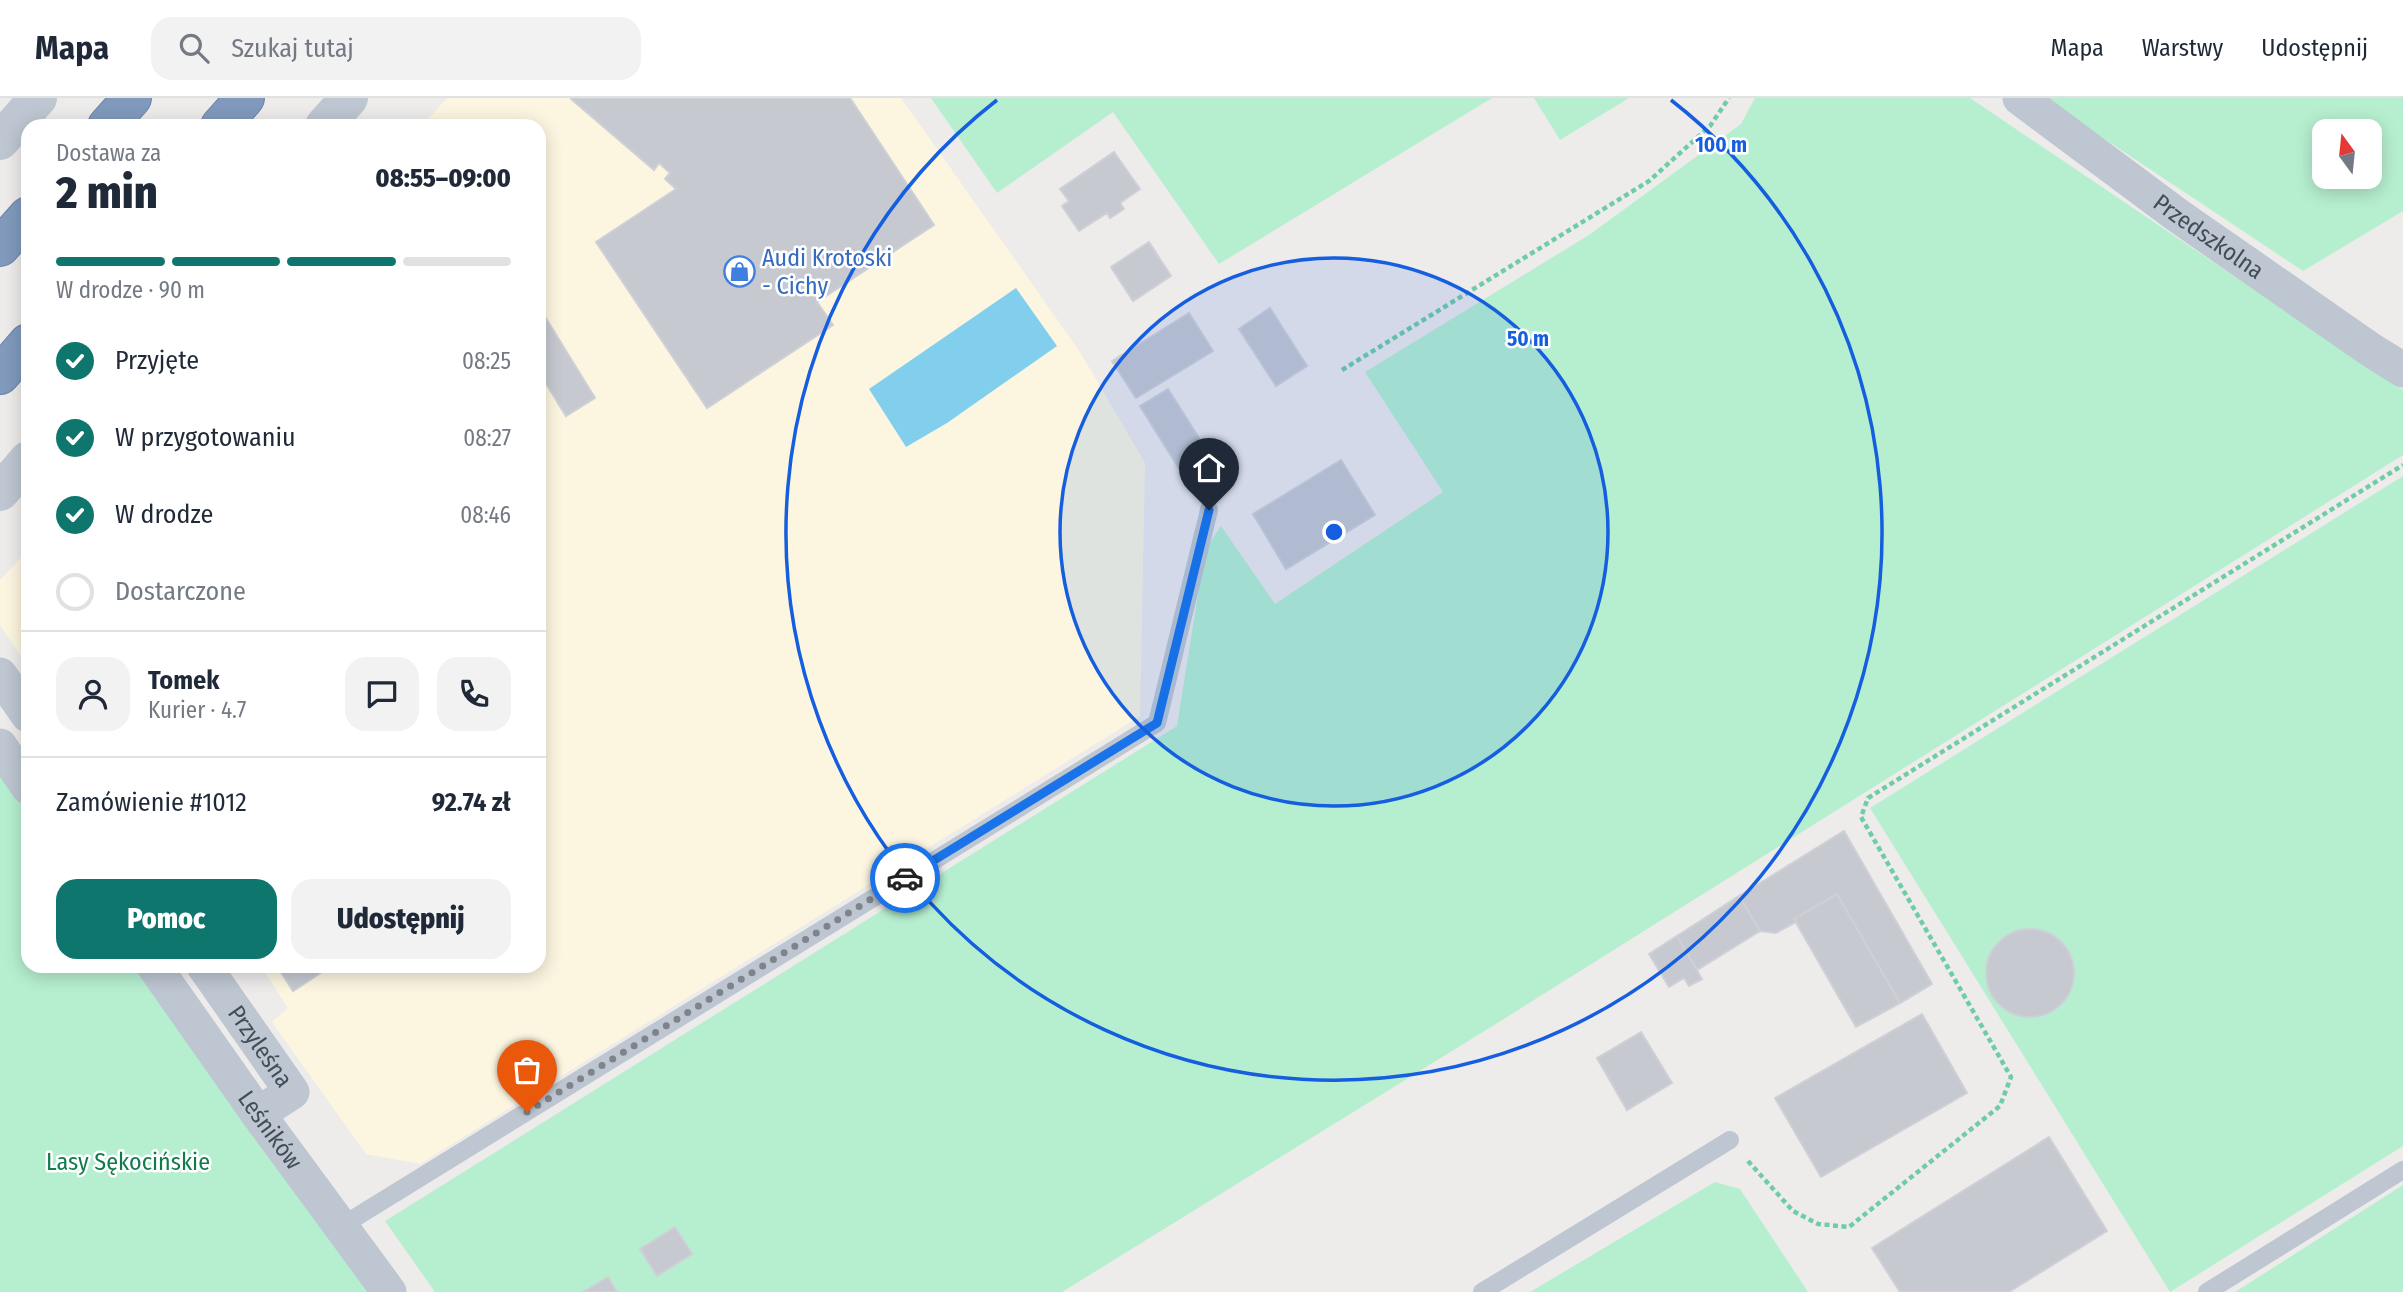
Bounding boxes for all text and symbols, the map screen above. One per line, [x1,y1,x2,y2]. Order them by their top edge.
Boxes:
search box [151,17,641,80]
text: Mapa [35,28,109,68]
icon: search [175,29,213,67]
text: Szukaj tutaj [231,33,354,64]
text: Mapa [2051,34,2104,62]
text: Warstwy [2142,34,2223,62]
text: Udostępnij [2261,34,2368,62]
north arrow [2312,119,2382,189]
map controls [2312,119,2382,189]
text: 100 m [1695,132,1747,158]
text: Dostawa za [56,139,161,167]
text: 08:55–09:00 [375,163,511,194]
text: 2 min [56,165,158,220]
street label: Przedszkolna [2148,188,2269,285]
place label: Audi Krotoski - Cichy [762,244,892,300]
shop icon: Audi Krotoski - Cichy [722,255,756,289]
text: W drodze · 90 m [56,276,205,304]
text: 50 m [1507,326,1549,352]
icon: check [56,342,94,380]
text: Przyjęte [115,345,199,376]
text: 08:25 [462,347,511,375]
icon: check [56,419,94,457]
text: W przygotowaniu [115,422,296,453]
text: 08:27 [463,424,511,452]
pin [1179,438,1239,510]
icon: home [1190,449,1228,487]
icon: check [56,496,94,534]
text: W drodze [115,499,213,530]
text: 08:46 [460,501,511,529]
centre of rings [1322,520,1346,544]
text: Dostarczone [115,576,246,607]
button: person [56,657,130,731]
button: chat [345,657,419,731]
button: phone [437,657,511,731]
text: Tomek [148,665,219,696]
text: Kurier · 4.7 [148,696,246,724]
text: Zamówienie #1012 [56,787,247,818]
text: 92.74 zł [432,787,511,818]
courier [870,843,940,913]
icon: car [886,859,924,897]
button: Pomoc [56,879,277,959]
button: Udostępnij [291,879,511,959]
street label: Przyleśna [222,1000,298,1093]
pin [497,1040,557,1112]
icon: bag [508,1051,546,1089]
street label: Leśników [232,1085,308,1175]
park label: Lasy Sękocińskie [46,1148,210,1176]

